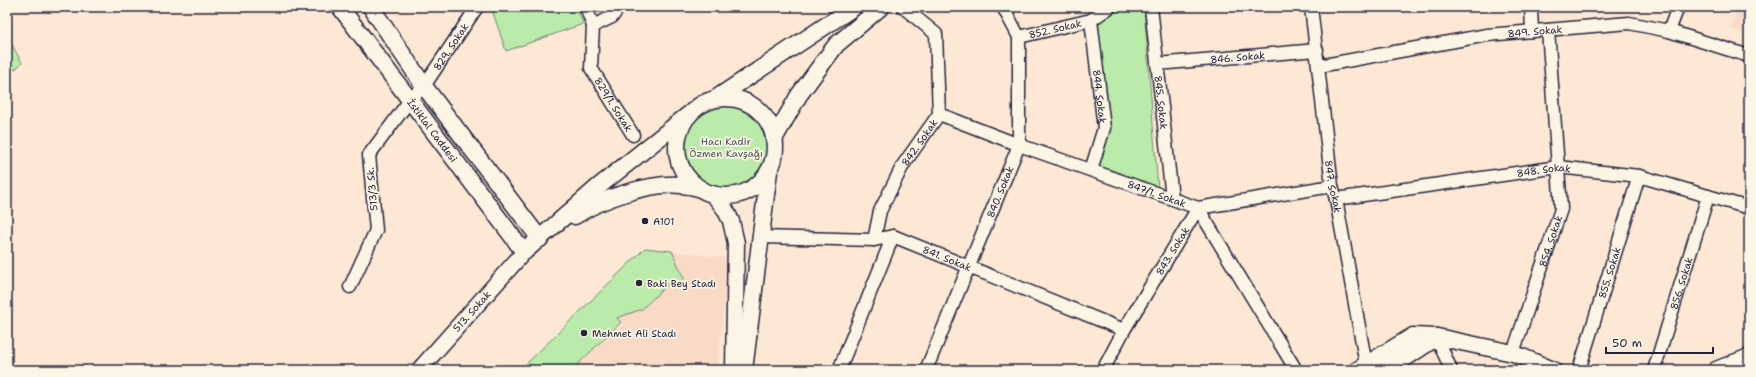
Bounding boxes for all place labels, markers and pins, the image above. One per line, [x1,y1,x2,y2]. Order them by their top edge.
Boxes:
place label: A101 [653,215,674,228]
marker: A101 [640,216,650,226]
place label: Baki Bey Stadı [647,277,716,290]
marker: Baki Bey Stadı [634,278,644,288]
place label: Mehmet Ali Stadı [592,327,676,340]
marker: Mehmet Ali Stadı [579,328,589,338]

